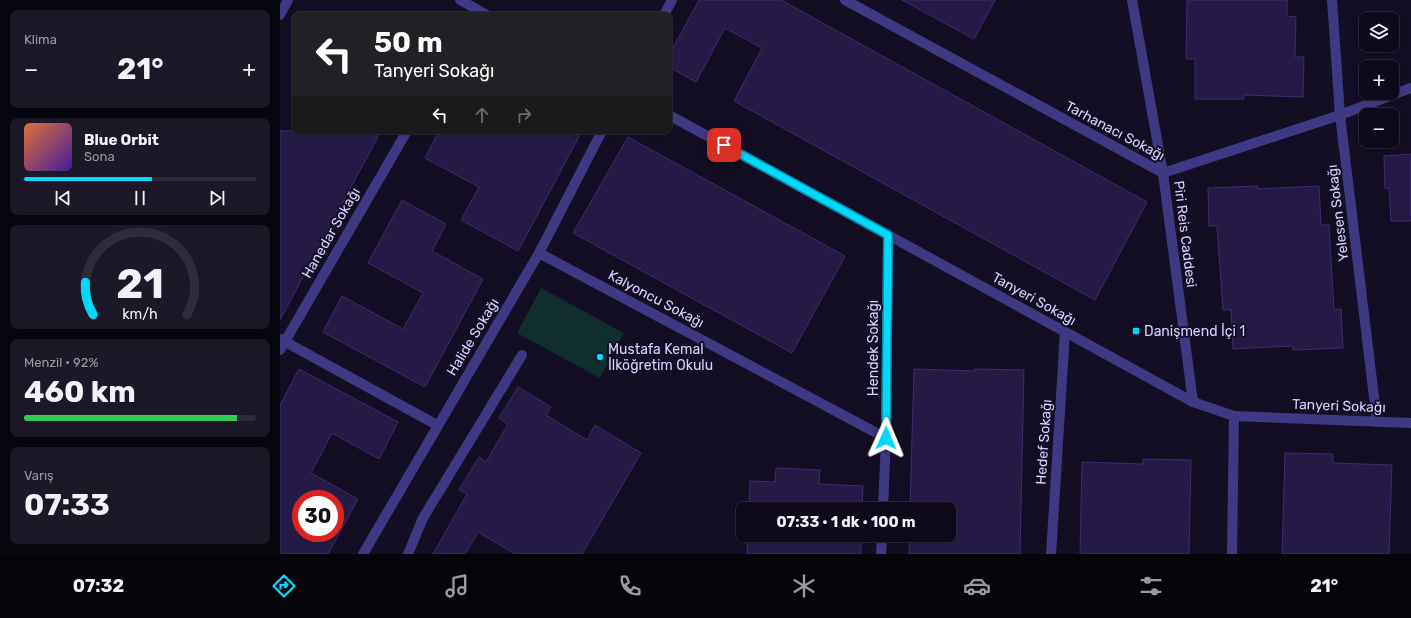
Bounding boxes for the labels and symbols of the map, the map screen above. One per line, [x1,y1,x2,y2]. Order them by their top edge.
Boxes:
street label: Tarhanacı Sokağı [1062,98,1168,164]
pin [707,128,741,162]
street label: Yelesen Sokağı [1324,164,1352,262]
street label: Piri Reis Caddesi [1170,180,1200,288]
street label: Hanedar Sokağı [298,185,364,281]
street label: Kalyoncu Sokağı [605,267,707,331]
street label: Tanyeri Sokağı [989,269,1079,329]
street label: Halide Sokağı [443,295,503,379]
street label: Hendek Sokağı [865,300,882,396]
place label: Danişmend İçi 1 [1144,323,1245,340]
marker: Danişmend İçi 1 [1131,326,1141,336]
place label: Mustafa Kemal İlköğretim Okulu [608,341,713,374]
marker: Mustafa Kemal İlköğretim Okulu [595,352,605,362]
street label: Tanyeri Sokağı [1292,396,1386,416]
street label: Hedef Sokağı [1033,399,1055,485]
position arrow [865,417,907,459]
speed limit sign: 30 [292,490,344,542]

